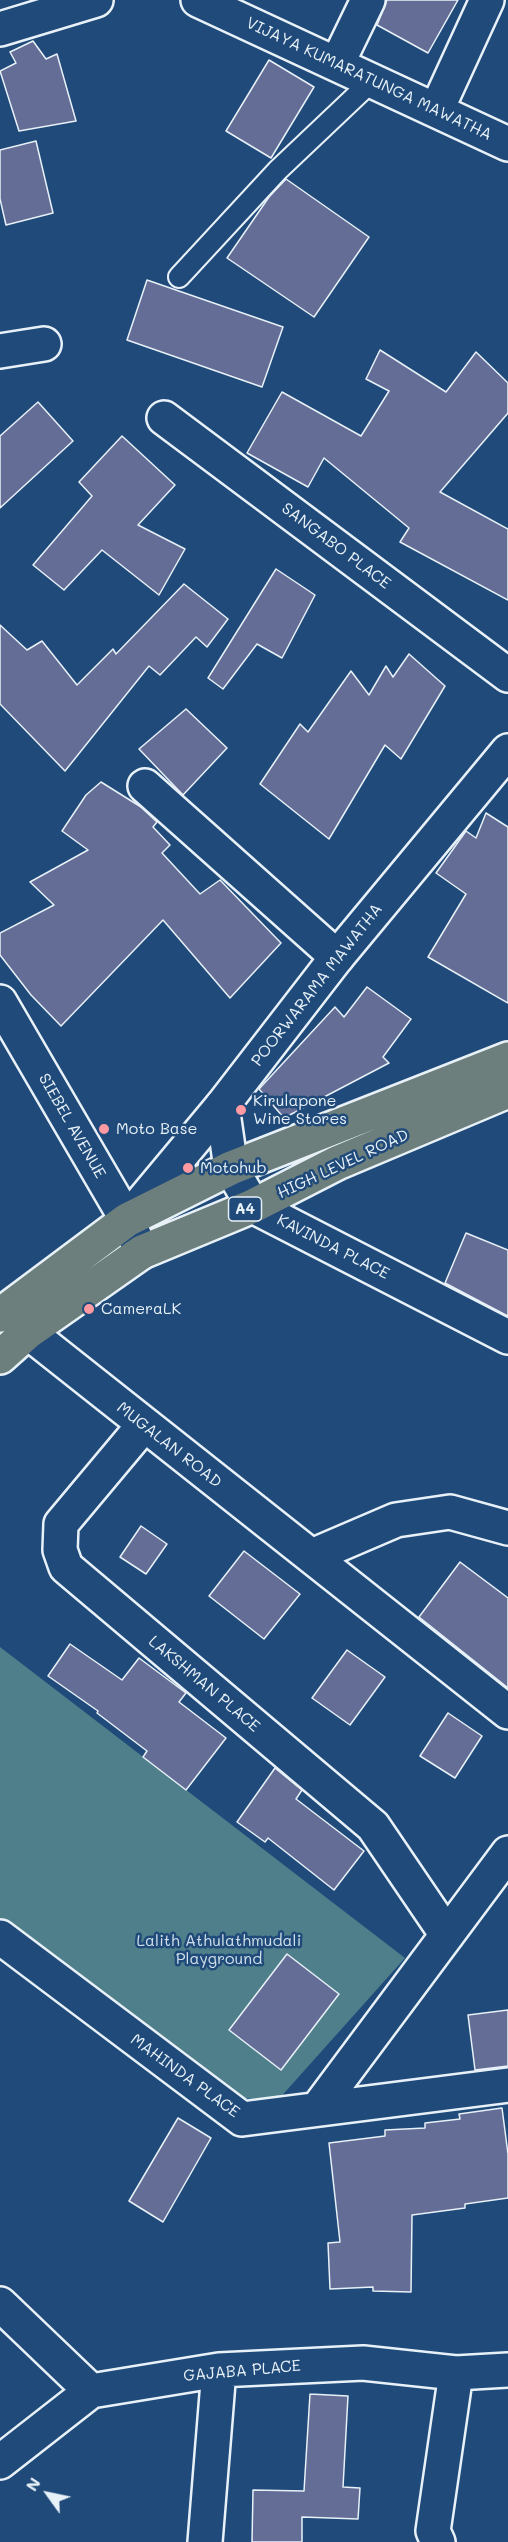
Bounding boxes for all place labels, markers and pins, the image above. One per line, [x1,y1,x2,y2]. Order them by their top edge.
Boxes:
place label: Kirulapone Wine Stores [253,1091,347,1129]
marker: Kirulapone Wine Stores [234,1103,248,1117]
place label: Moto Base [116,1119,197,1139]
marker: Moto Base [97,1122,111,1136]
place label: Motohub [200,1158,267,1178]
marker: Motohub [181,1161,195,1175]
place label: CameraLK [101,1299,181,1319]
marker: CameraLK [82,1302,96,1316]

